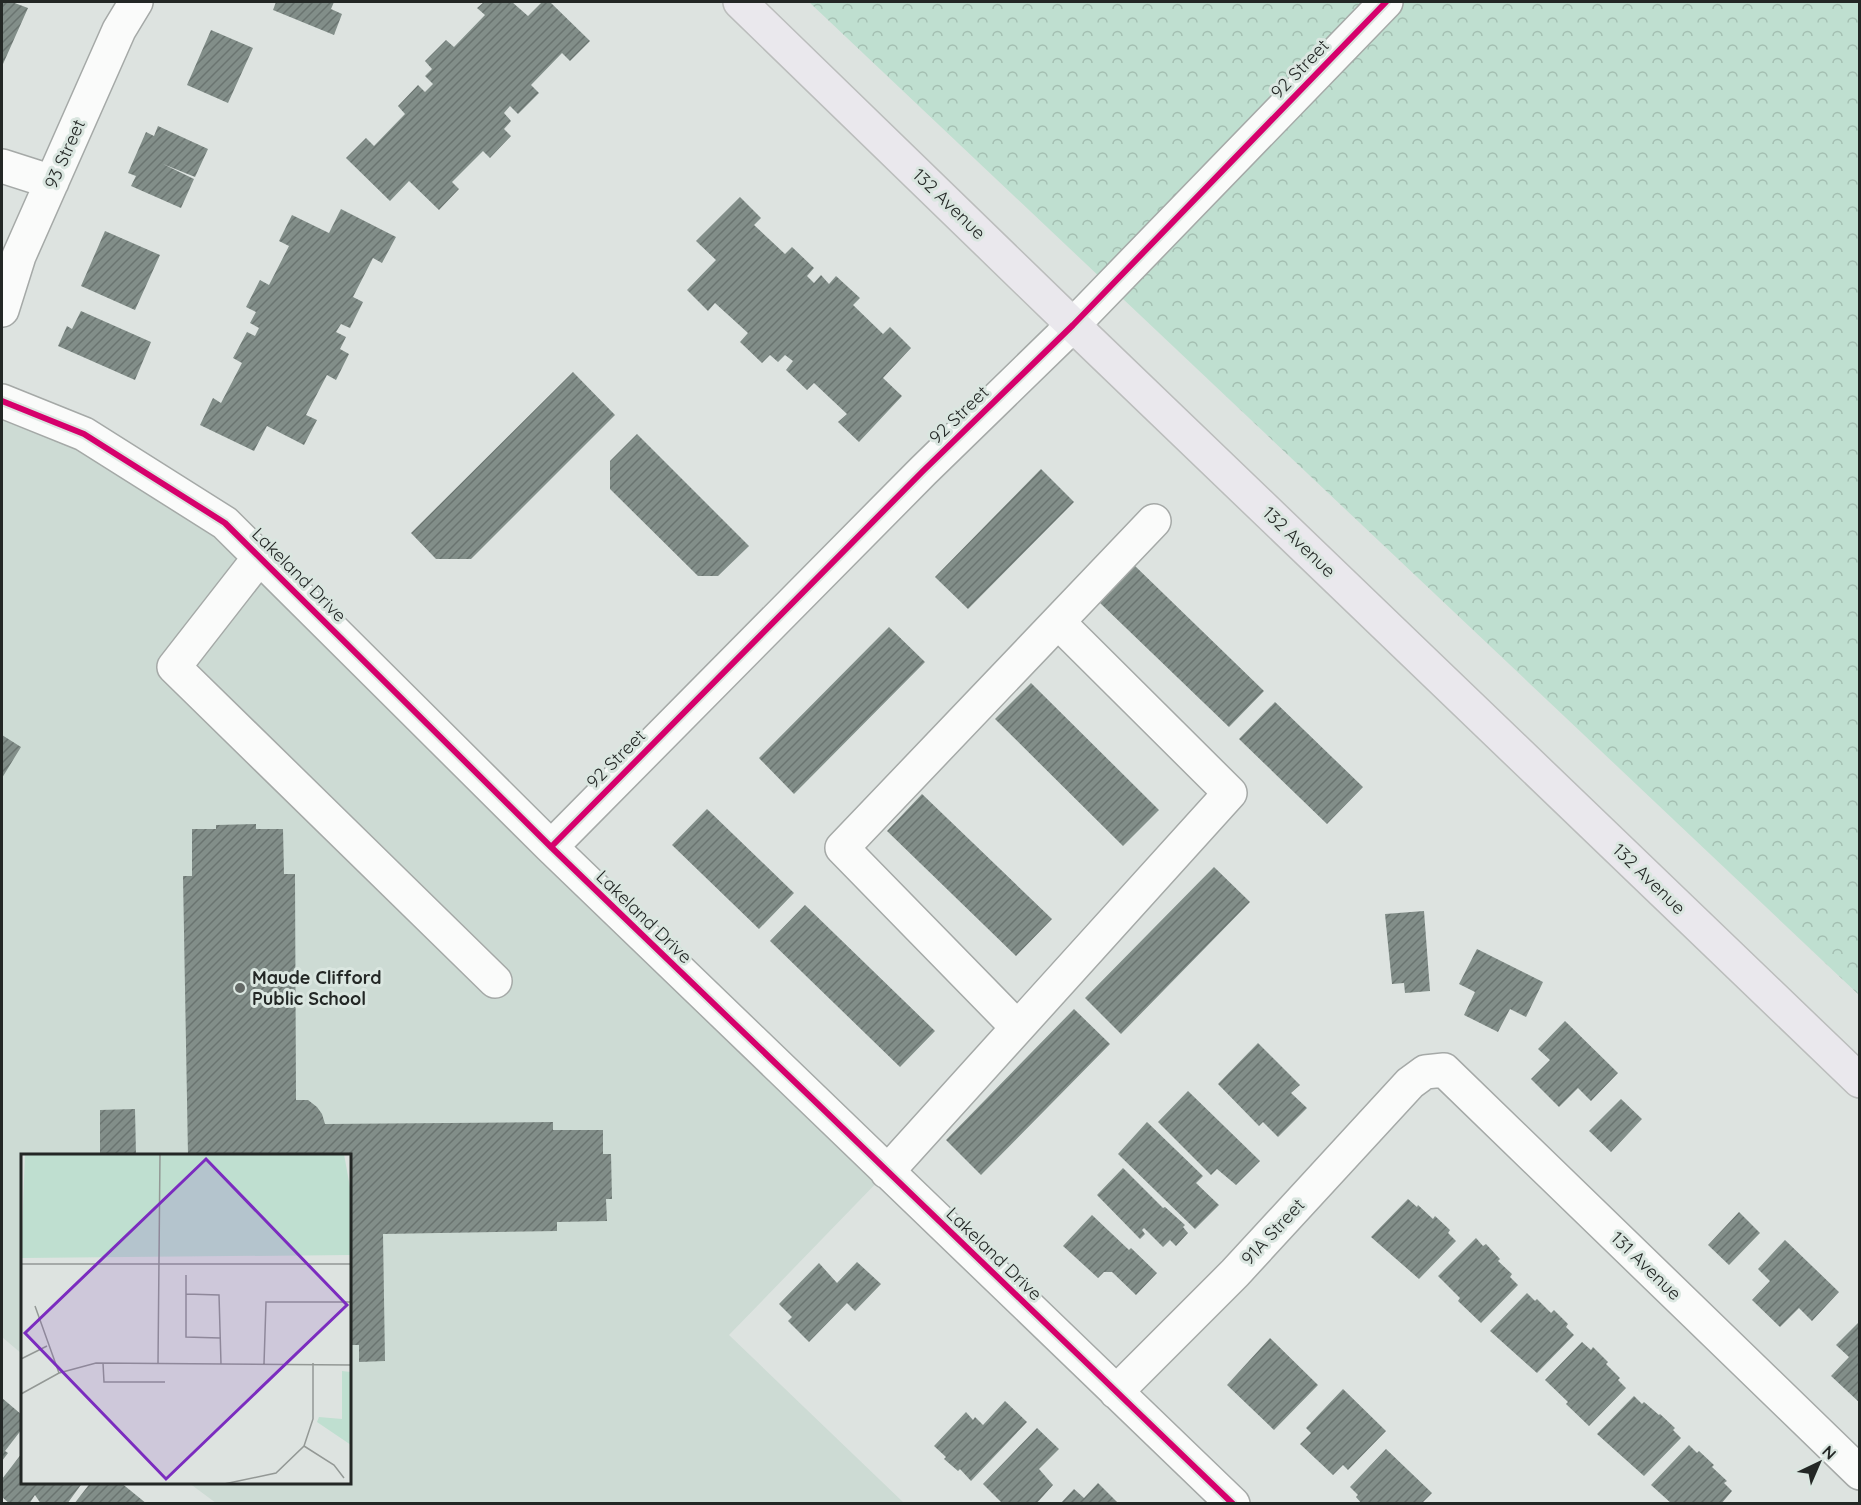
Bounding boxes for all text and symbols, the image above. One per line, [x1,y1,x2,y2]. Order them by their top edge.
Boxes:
street label: 92 Street [1266,34,1334,103]
street label: 93 Street [39,116,90,192]
street label: 132 Avenue [908,163,991,244]
street label: 92 Street [924,381,993,449]
street label: 132 Avenue [1258,501,1341,582]
street label: Lakeland Drive [247,522,352,627]
street label: 92 Street [581,724,650,793]
street label: 132 Avenue [1608,838,1691,919]
street label: Lakeland Drive [592,865,697,968]
place label: Maude Clifford Public School [252,966,381,1010]
marker: Maude Clifford Public School [233,981,247,995]
inset map [21,1154,351,1484]
street label: 91A Street [1236,1194,1309,1270]
street label: Lakeland Drive [942,1202,1047,1305]
street label: 131 Avenue [1606,1226,1686,1305]
north arrow [1789,1433,1849,1493]
text: N [1818,1441,1841,1463]

